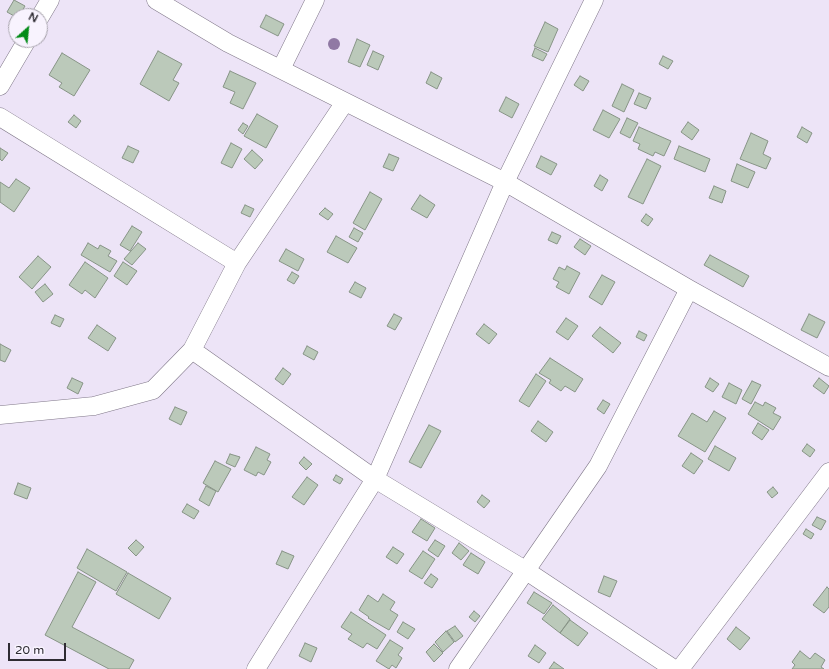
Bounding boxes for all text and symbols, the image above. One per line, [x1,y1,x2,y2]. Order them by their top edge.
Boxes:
north arrow [8,8,48,48]
text: N [26,10,40,26]
scale bar [10,635,68,661]
text: 20 m [15,643,44,657]

